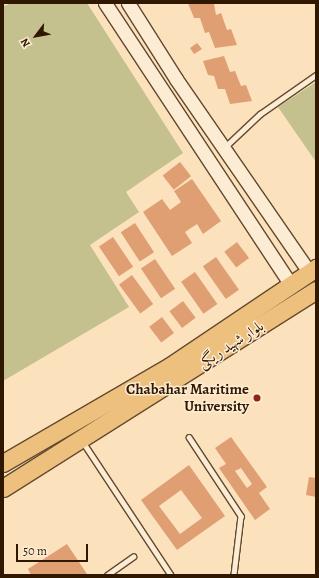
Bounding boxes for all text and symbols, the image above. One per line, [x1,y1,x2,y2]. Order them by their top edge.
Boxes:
north arrow [16,16,56,56]
text: N [17,35,34,50]
street label: بلوار شهید ریگی [195,317,267,373]
place label: Chabahar Maritime University [126,380,249,415]
marker: Chabahar Maritime University [252,393,262,403]
scale bar [18,536,90,562]
text: 50 m [23,543,47,559]

